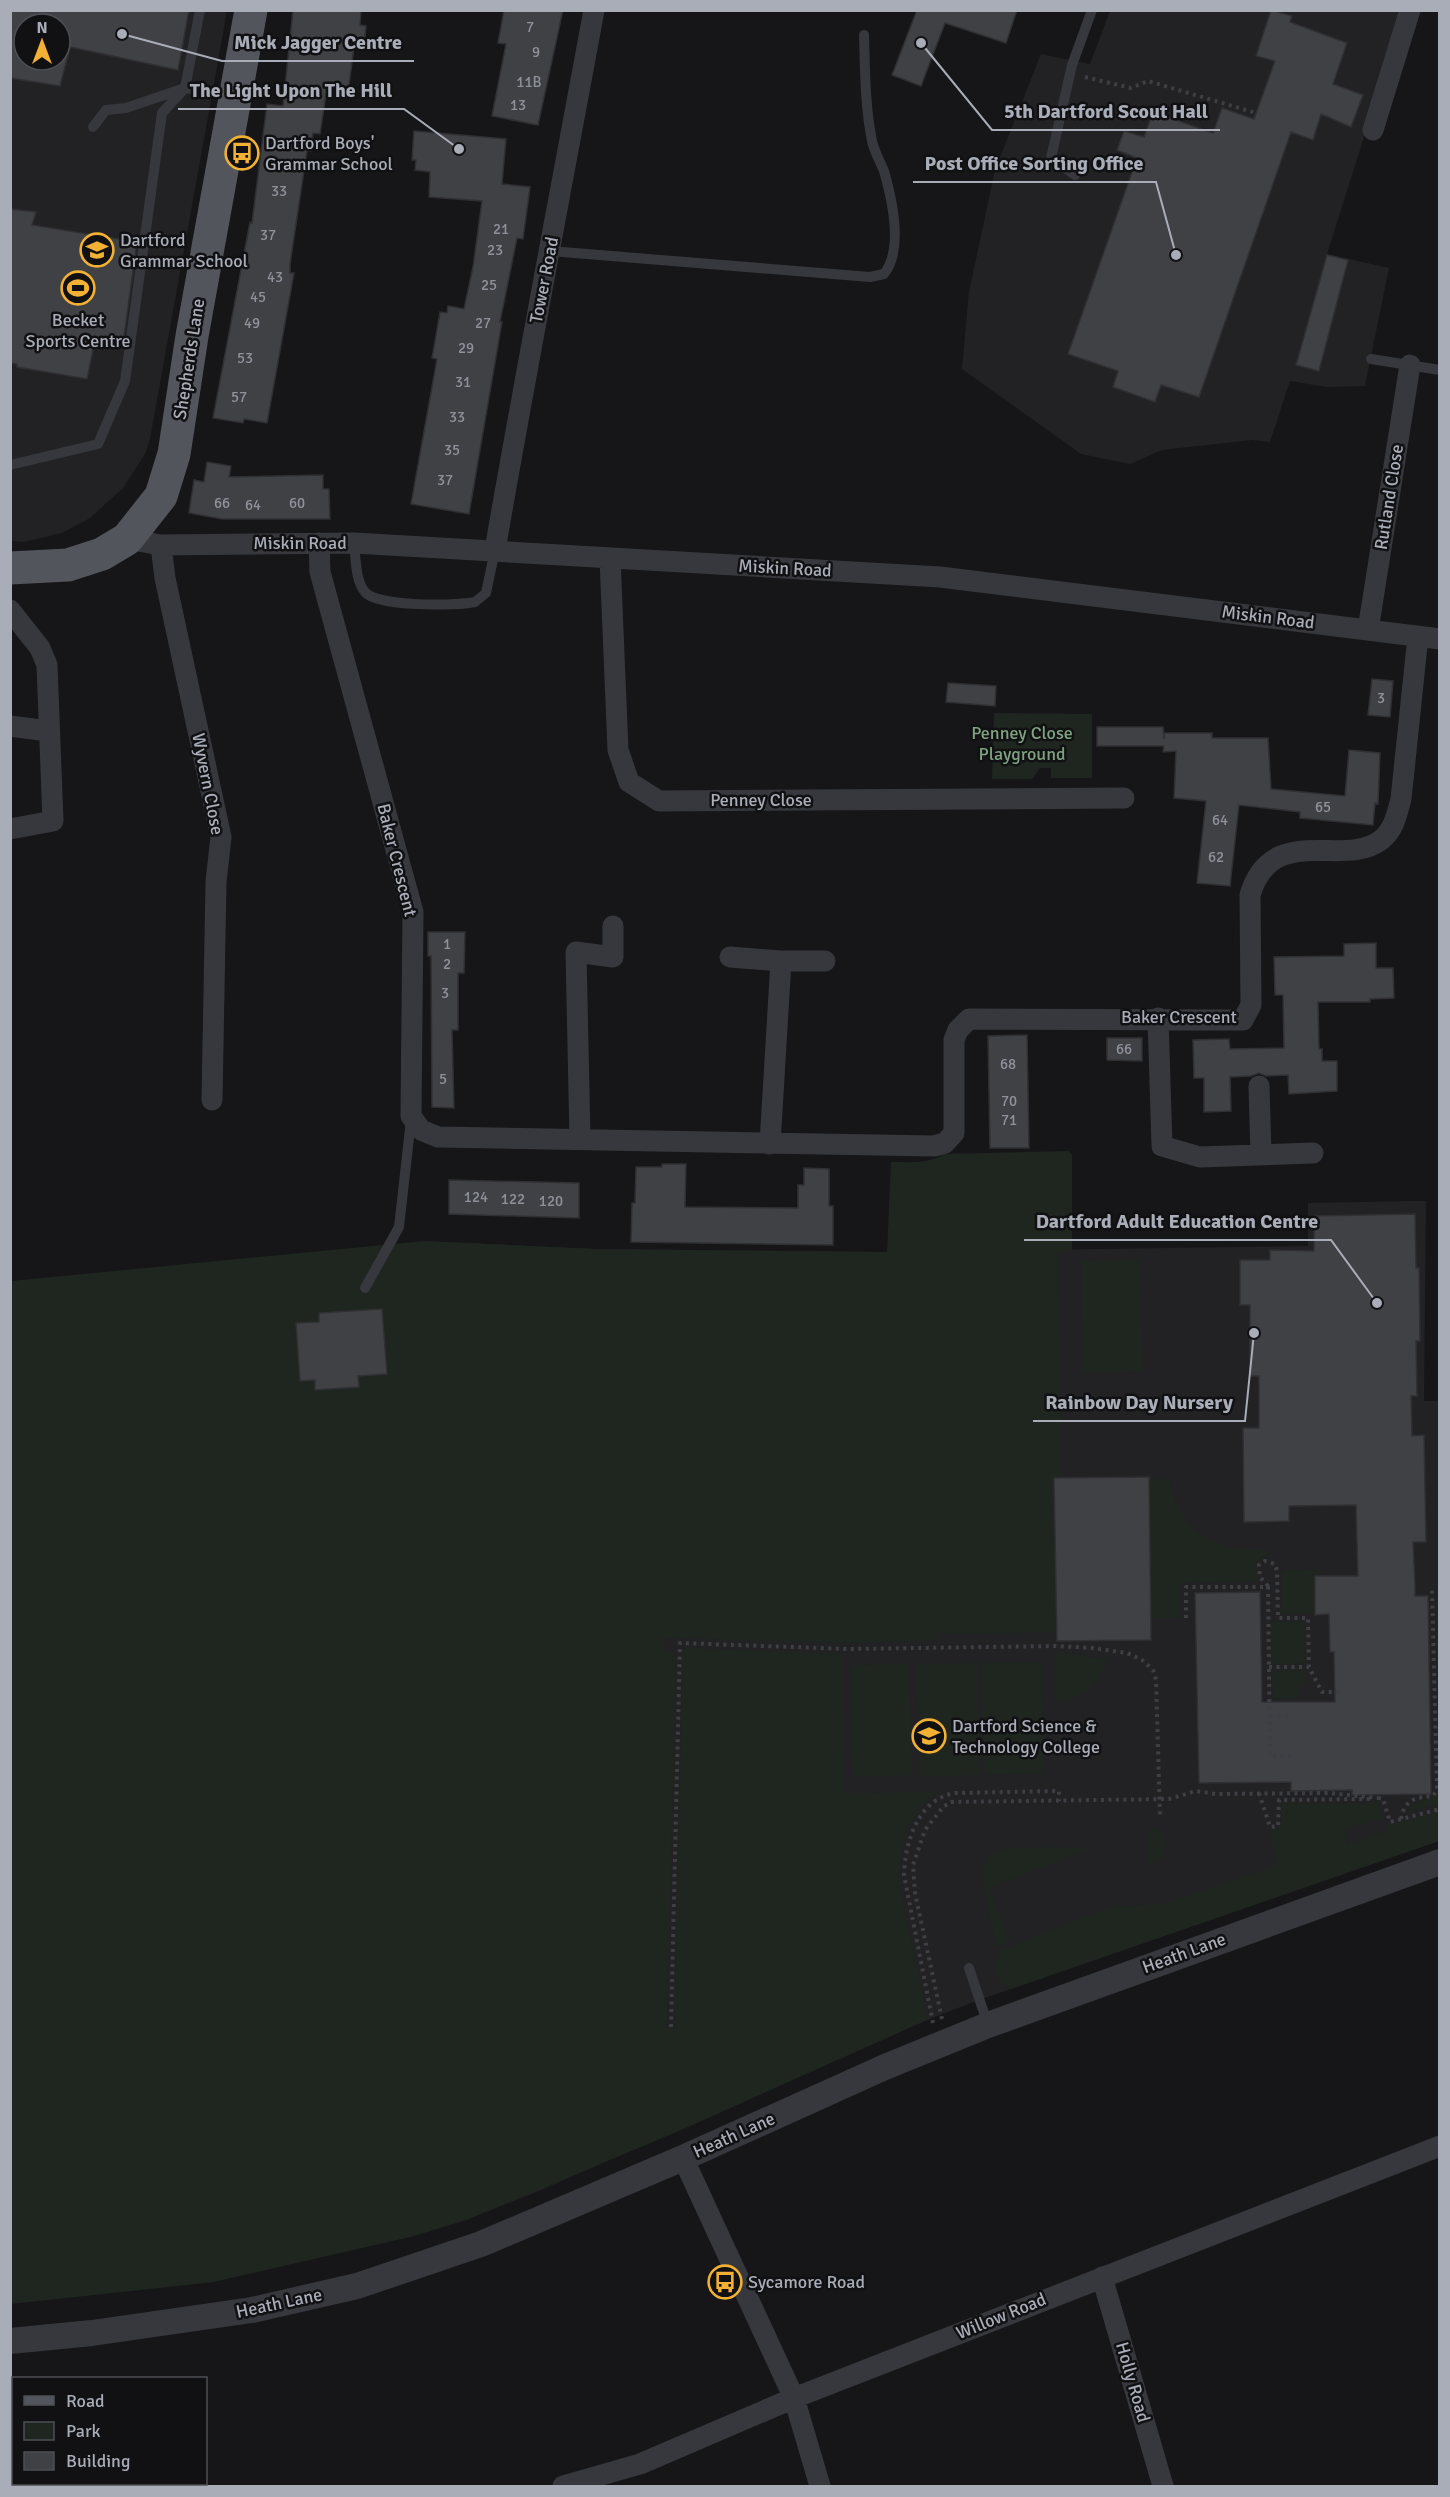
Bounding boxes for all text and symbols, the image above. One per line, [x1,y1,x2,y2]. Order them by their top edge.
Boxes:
north arrow [12,12,72,72]
text: N [36,18,48,38]
house number: 7 [526,18,534,36]
callout: Mick Jagger Centre [222,23,414,61]
text: Mick Jagger Centre [234,30,402,55]
house number: 9 [532,43,540,61]
callout: The Light Upon The Hill [178,71,404,109]
house number: 11B [516,73,542,91]
text: The Light Upon The Hill [190,78,392,103]
callout: 5th Dartford Scout Hall [992,92,1220,130]
house number: 13 [510,96,526,114]
text: 5th Dartford Scout Hall [1004,99,1208,124]
place label: Dartford Boys' Grammar School [265,132,393,175]
bus stop icon: Dartford Boys' Grammar School [224,135,260,171]
callout: Post Office Sorting Office [913,144,1156,182]
text: Post Office Sorting Office [925,151,1143,176]
house number: 33 [271,182,287,200]
house number: 21 [493,220,509,238]
house number: 37 [260,226,276,244]
place label: Dartford Grammar School [120,229,248,272]
school or university icon: Dartford Grammar School [79,232,115,268]
street label: Tower Road [525,235,563,325]
house number: 23 [487,241,503,259]
house number: 43 [267,268,283,286]
sports icon: Becket Sports Centre [60,270,96,306]
house number: 25 [481,276,497,294]
house number: 45 [250,288,266,306]
street label: Shepherds Lane [169,297,209,421]
place label: Becket Sports Centre [25,309,131,352]
house number: 49 [244,314,260,332]
house number: 27 [475,314,491,332]
house number: 29 [458,339,474,357]
house number: 53 [237,349,253,367]
house number: 31 [455,373,471,391]
house number: 57 [231,388,247,406]
house number: 33 [449,408,465,426]
house number: 35 [444,441,460,459]
street label: Rutland Close [1370,443,1408,551]
house number: 37 [437,471,453,489]
house number: 66 [214,494,230,512]
house number: 60 [289,494,305,512]
house number: 64 [245,496,261,514]
street label: Miskin Road [253,532,347,554]
street label: Miskin Road [738,555,832,581]
street label: Miskin Road [1220,600,1316,634]
house number: 3 [1377,689,1385,707]
park label: Penney Close Playground [971,722,1073,765]
street label: Wyvern Close [187,731,229,837]
street label: Penney Close [710,789,812,811]
house number: 65 [1315,798,1331,816]
street label: Baker Crescent [372,801,422,919]
house number: 64 [1212,811,1228,829]
house number: 62 [1208,848,1224,866]
house number: 1 [443,935,451,953]
house number: 2 [443,955,451,973]
house number: 3 [441,984,449,1002]
street label: Baker Crescent [1121,1006,1237,1028]
house number: 66 [1116,1040,1132,1058]
house number: 68 [1000,1055,1016,1073]
house number: 5 [439,1070,447,1088]
house number: 70 [1001,1092,1017,1110]
house number: 71 [1001,1111,1017,1129]
house number: 124 [464,1188,488,1206]
house number: 122 [501,1190,525,1208]
house number: 120 [539,1192,563,1210]
callout: Dartford Adult Education Centre [1024,1202,1331,1240]
text: Dartford Adult Education Centre [1036,1209,1318,1234]
callout: Rainbow Day Nursery [1033,1383,1245,1421]
text: Rainbow Day Nursery [1045,1390,1233,1415]
place label: Dartford Science & Technology College [952,1715,1100,1758]
school or university icon: Dartford Science & Technology College [911,1718,947,1754]
street label: Heath Lane [1139,1928,1229,1978]
street label: Heath Lane [690,2107,778,2163]
bus stop icon: Sycamore Road [707,2264,743,2300]
place label: Sycamore Road [748,2271,865,2293]
street label: Heath Lane [234,2283,324,2323]
street label: Willow Road [953,2288,1049,2344]
street label: Holly Road [1111,2339,1155,2425]
legend [12,2377,207,2485]
text: Road [66,2390,105,2412]
text: Park [66,2420,101,2442]
text: Building [66,2450,130,2472]

